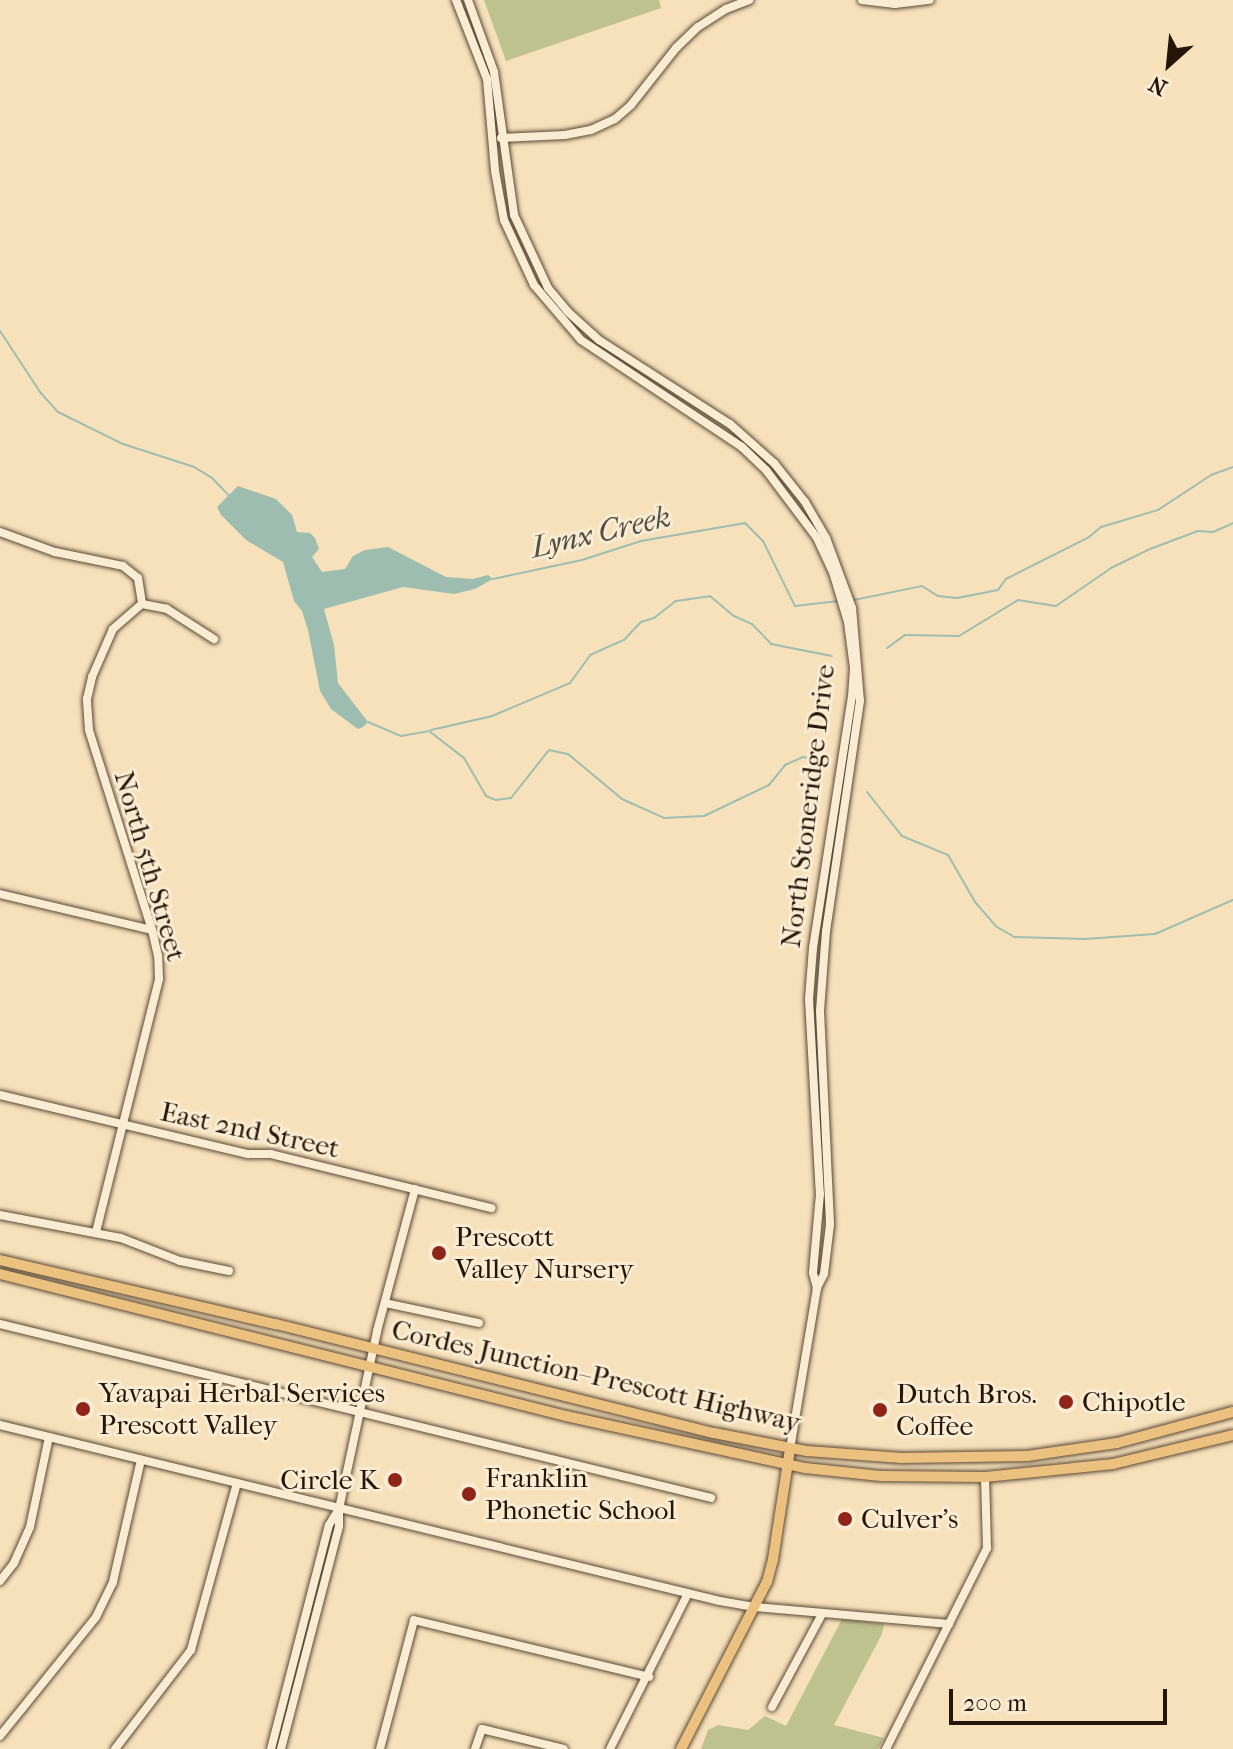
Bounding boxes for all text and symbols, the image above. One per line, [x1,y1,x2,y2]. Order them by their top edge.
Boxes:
north arrow [1129,24,1209,104]
text: N [1145,70,1171,101]
water label: Lynx Creek [528,499,674,567]
street label: North Stoneridge Drive [774,662,842,950]
street label: North 5th Street [107,767,193,965]
street label: East 2nd Street [157,1095,343,1165]
place label: Prescott Valley Nursery [455,1220,634,1286]
marker: Prescott Valley Nursery [430,1244,448,1262]
street label: Cordes Junction–Prescott Highway [388,1313,804,1439]
place label: Yavapai Herbal Services Prescott Valley [99,1376,385,1442]
place label: Dutch Bros. Coffee [896,1377,1037,1443]
place label: Chipotle [1082,1385,1185,1419]
marker: Chipotle [1057,1393,1075,1411]
marker: Yavapai Herbal Services Prescott Valley [74,1400,92,1418]
marker: Dutch Bros. Coffee [871,1401,889,1419]
place label: Franklin Phonetic School [485,1461,676,1527]
place label: Circle K [280,1463,379,1497]
marker: Circle K [386,1471,404,1489]
marker: Franklin Phonetic School [460,1485,478,1503]
place label: Culver's [861,1502,958,1536]
marker: Culver's [836,1510,854,1528]
scale bar [953,1673,1171,1723]
text: 200 m [963,1689,1027,1717]

